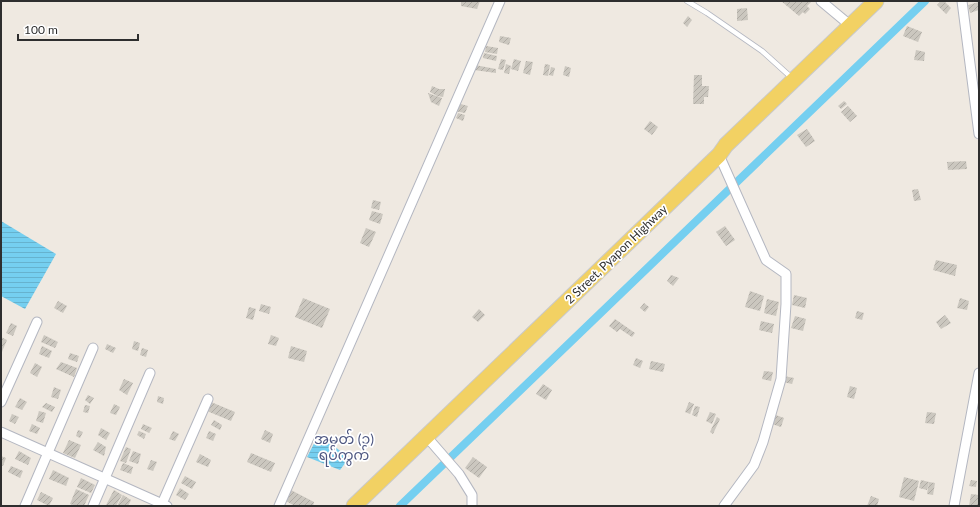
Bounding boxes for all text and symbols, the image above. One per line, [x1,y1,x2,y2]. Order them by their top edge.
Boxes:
scale bar [18,16,138,42]
text: 100 m [24,22,58,37]
street label: 2 Street, Pyapon Highway [562,201,671,307]
district label: အမှတ် (၁) ရပ်ကွက် [314,429,374,467]

